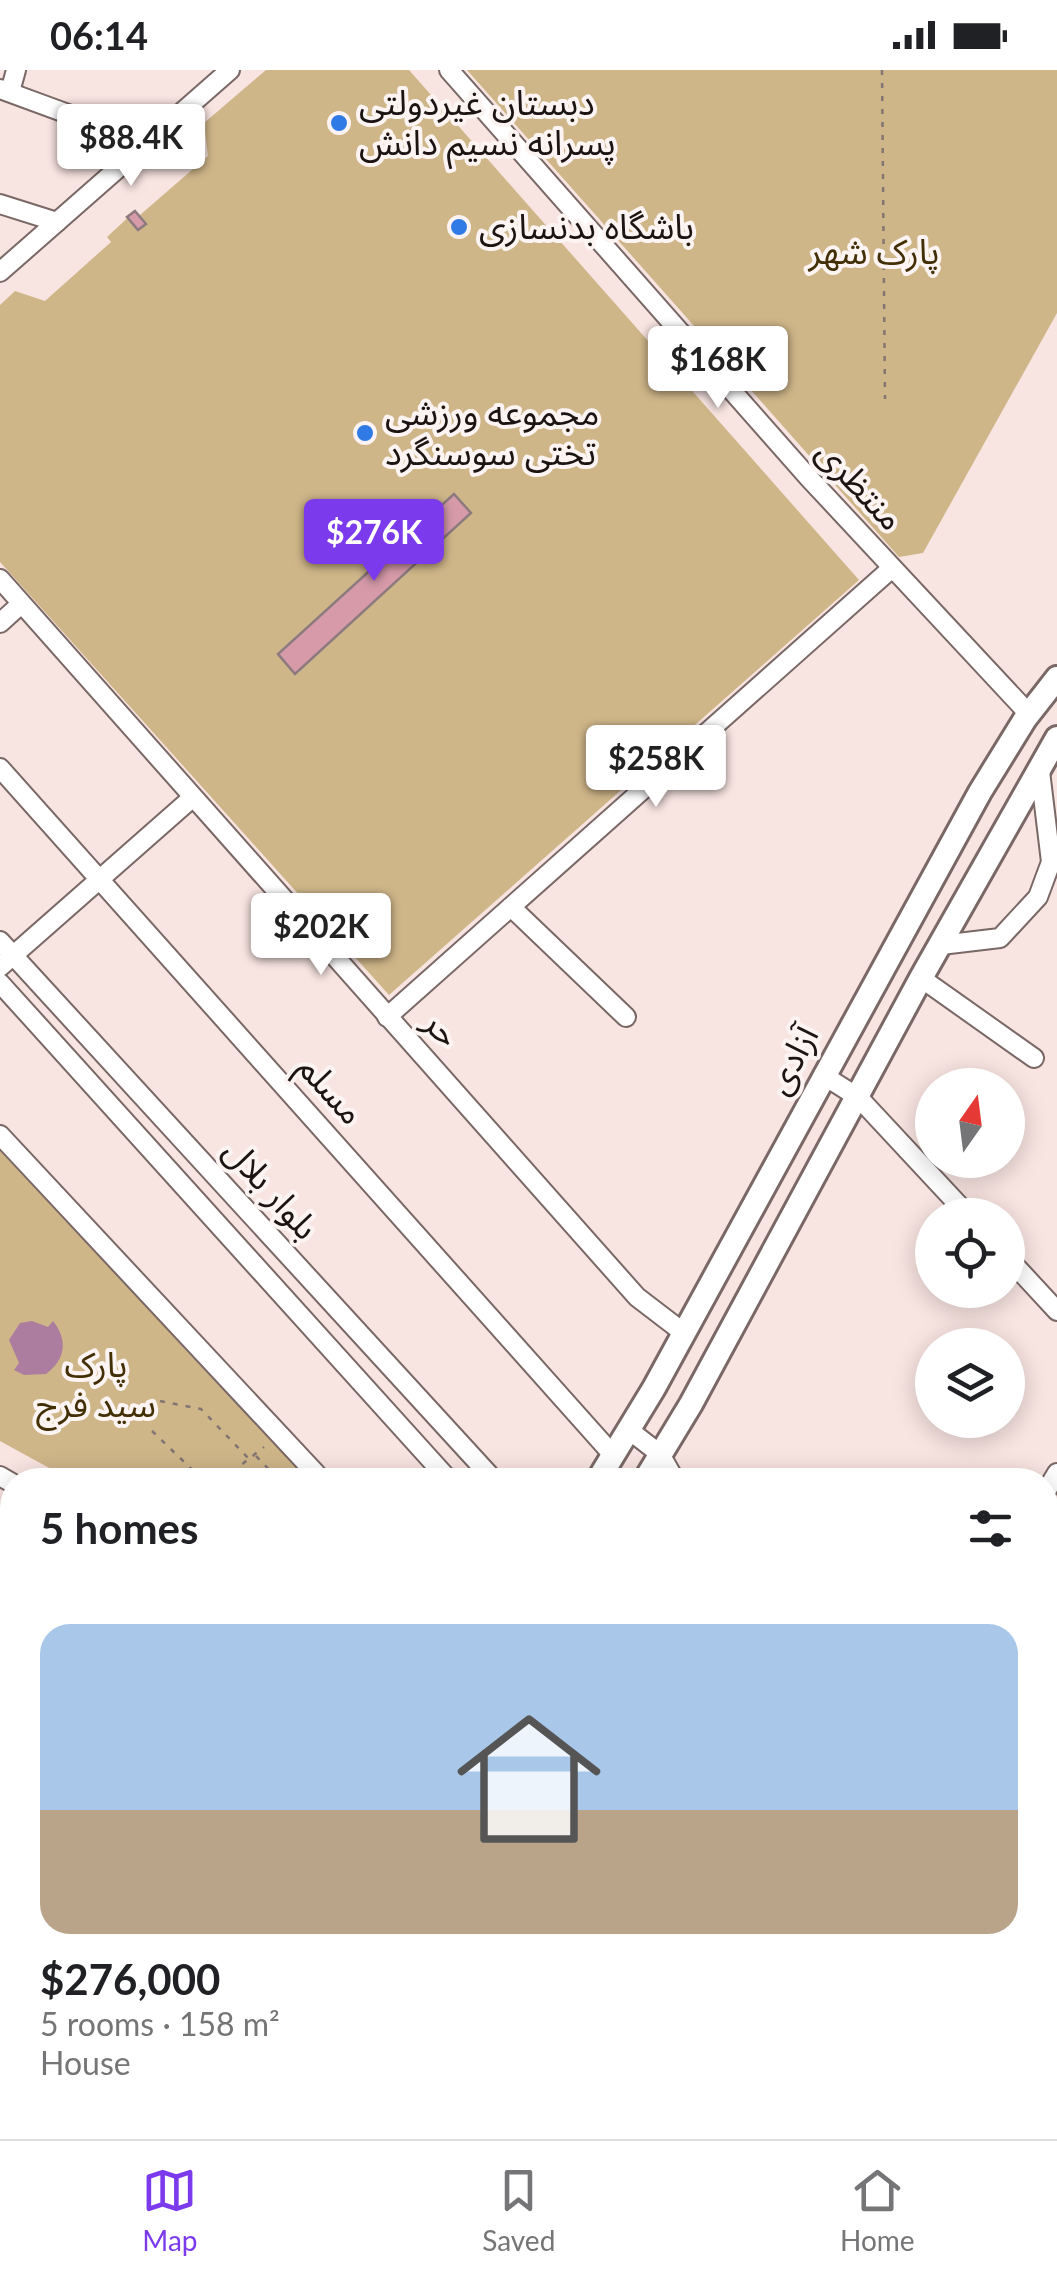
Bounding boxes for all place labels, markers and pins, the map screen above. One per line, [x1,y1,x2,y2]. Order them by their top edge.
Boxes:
place label: دبستان غیردولتی پسرانه نسیم دانش [359,80,616,170]
pin: $88.4K [50,104,212,189]
marker: دبستان غیردولتی پسرانه نسیم دانش [328,112,350,134]
place label: باشگاه بدنسازی [479,204,694,248]
marker: باشگاه بدنسازی [448,216,470,238]
pin: $168K [648,326,788,411]
place label: مجموعه ورزشی تختی سوسنگرد [385,390,599,473]
marker: مجموعه ورزشی تختی سوسنگرد [354,422,376,444]
pin: $276K [304,499,444,584]
pin: $258K [586,725,726,810]
pin: $202K [251,893,391,978]

